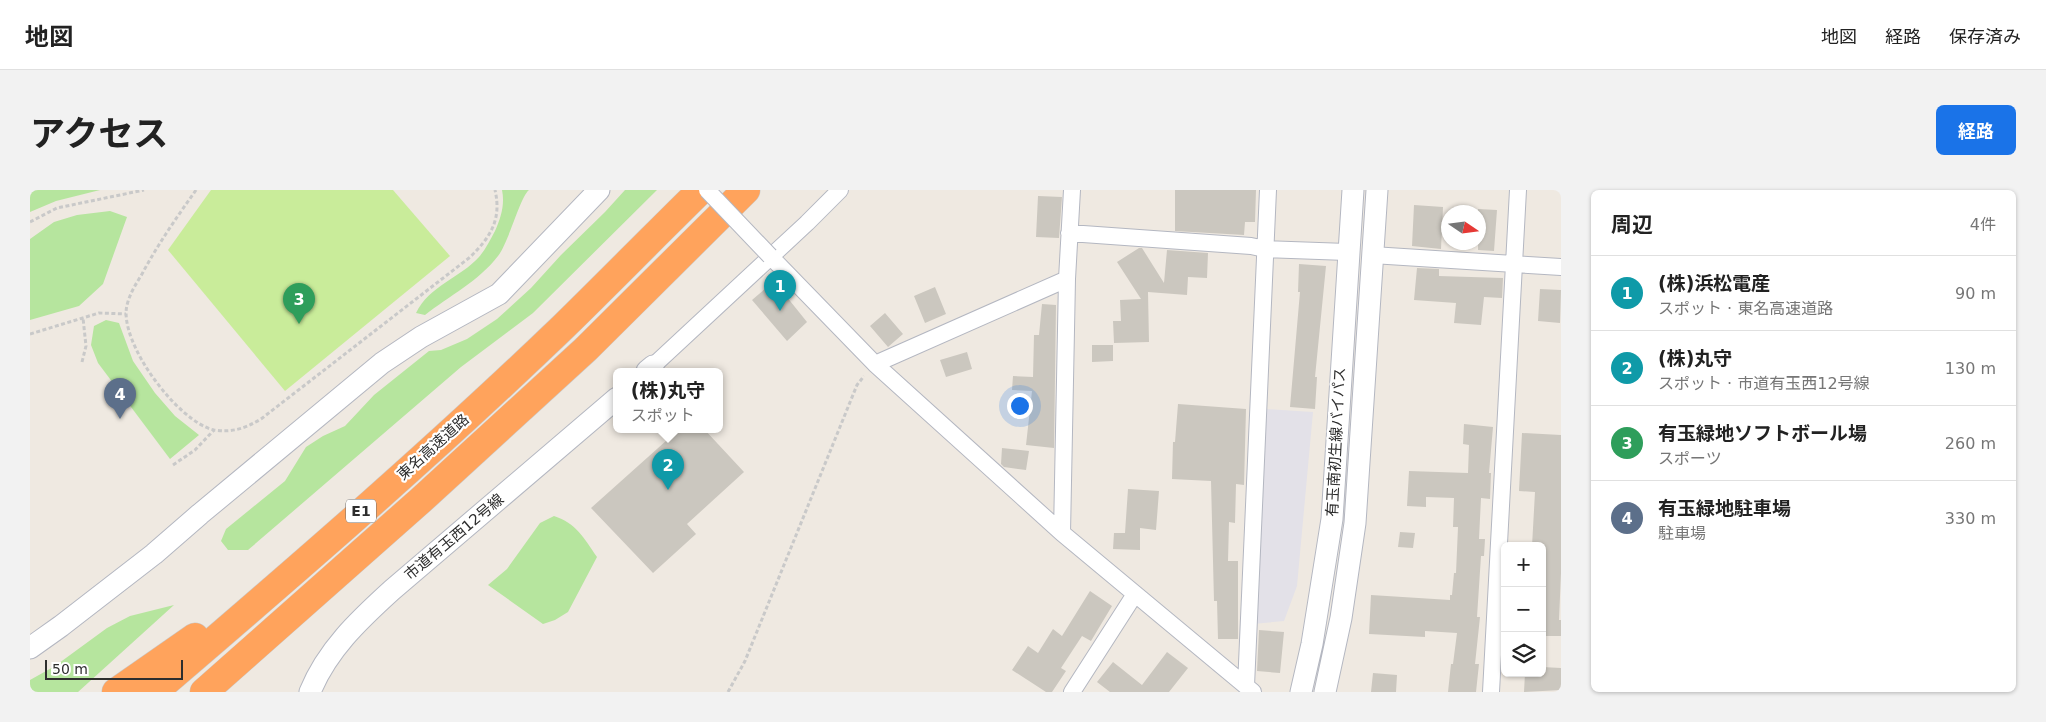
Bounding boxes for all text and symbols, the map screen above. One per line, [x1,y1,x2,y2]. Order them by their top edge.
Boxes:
text: 地図 [25,23,73,51]
text: 地図 [1821,26,1857,47]
text: 経路 [1885,26,1921,47]
text: 保存済み [1949,26,2021,47]
button: 経路 [1936,105,2016,155]
text: アクセス [30,114,168,154]
north arrow [1441,205,1486,250]
text: 周辺 [1611,213,1653,237]
text: 4件 [1970,215,1996,234]
pin: 1 [764,270,796,311]
text: (株)浜松電産 [1658,272,1770,294]
pin: 3 [283,283,315,324]
text: 1 [1621,284,1633,303]
text: 90 m [1955,284,1996,303]
text: スポット · 東名高速道路 [1658,299,1833,318]
text: (株)丸守 [1658,347,1732,369]
text: 2 [1621,359,1633,378]
text: 130 m [1945,359,1996,378]
street label: 有玉南初生線バイパス [1323,367,1349,517]
popup [613,368,723,433]
text: スポット · 市道有玉西12号線 [1658,374,1870,393]
pin: 4 [104,378,136,419]
text: (株)丸守 [631,379,705,401]
your location [1007,393,1033,419]
text: スポット [631,406,695,425]
street label: 東名高速道路 [394,410,472,484]
text: 有玉緑地ソフトボール場 [1658,422,1867,444]
text: 3 [1621,434,1633,453]
text: 260 m [1945,434,1996,453]
pin: 2 [652,449,684,490]
text: スポーツ [1658,449,1722,468]
street label: 市道有玉西12号線 [401,490,507,584]
text: 有玉緑地駐車場 [1658,497,1791,519]
road number: E1 [346,500,376,522]
text: 4 [1621,509,1633,528]
text: 330 m [1945,509,1996,528]
text: 駐車場 [1658,524,1706,543]
map controls [1501,542,1546,677]
button: + [1501,542,1546,587]
button: − [1501,587,1546,632]
button: layers [1501,632,1546,677]
scale bar [45,657,182,680]
text: 50 m [52,661,88,677]

